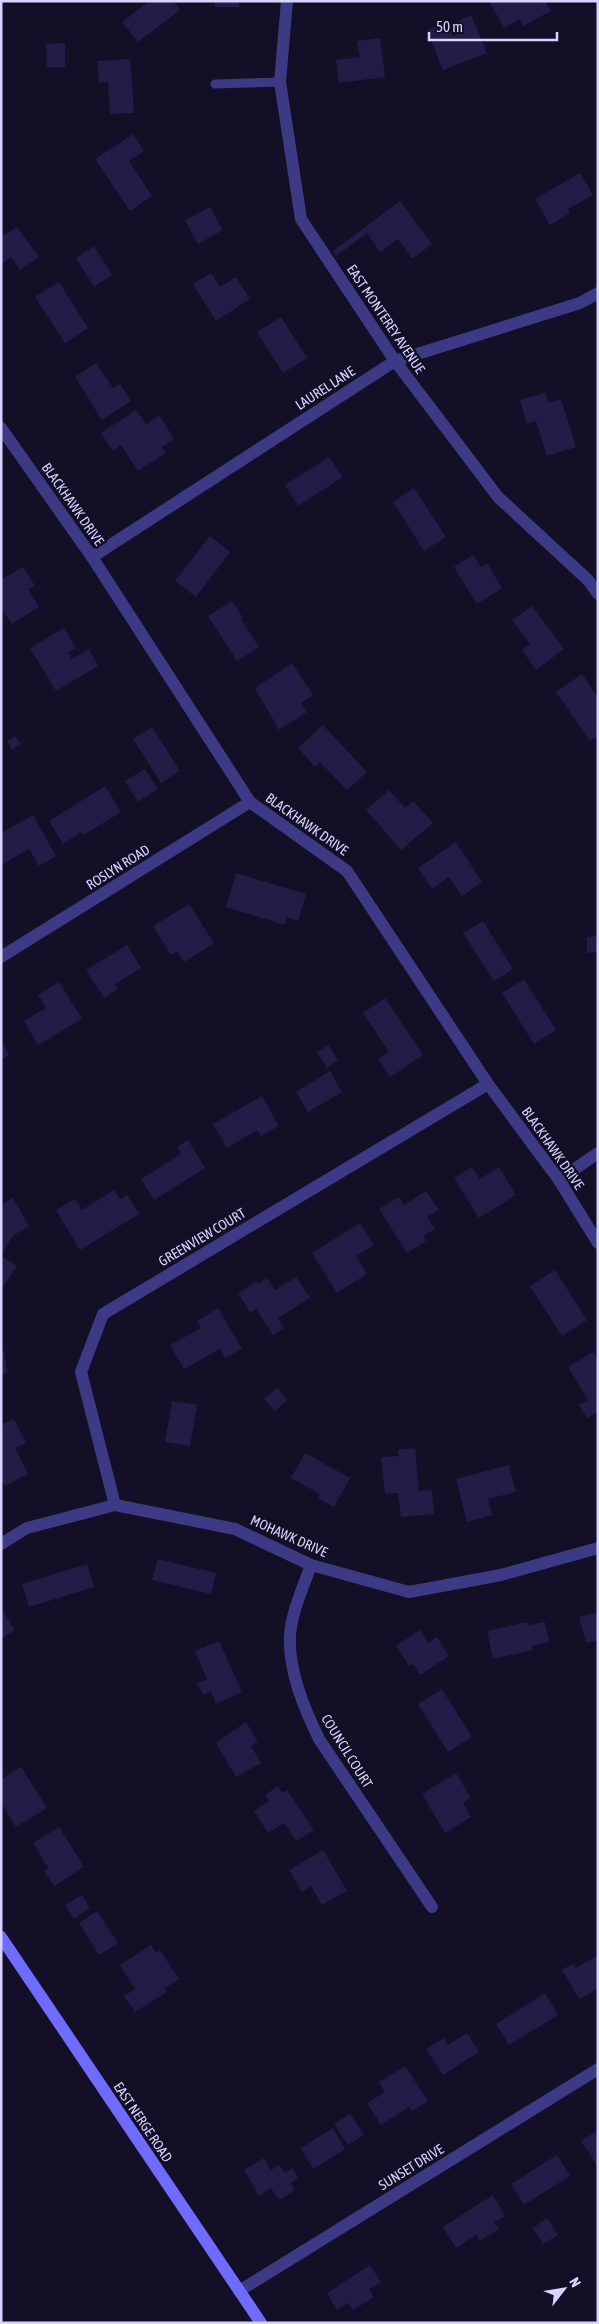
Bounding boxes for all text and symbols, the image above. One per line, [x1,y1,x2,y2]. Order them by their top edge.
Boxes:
scale bar [429,10,556,42]
text: 50 m [436,18,463,35]
street label: EAST MONTEREY AVENUE [344,262,428,376]
street label: LAUREL LANE [292,363,358,413]
street label: BLACKHAWK DRIVE [39,460,107,548]
street label: BLACKHAWK DRIVE [263,790,351,858]
street label: ROSLYN ROAD [83,841,153,893]
street label: BLACKHAWK DRIVE [519,1104,587,1192]
street label: GREENVIEW COURT [156,1205,248,1269]
street label: MOHAWK DRIVE [248,1512,330,1560]
street label: COUNCIL COURT [318,1711,376,1791]
street label: EAST NERGE ROAD [110,2079,176,2165]
street label: SUNSET DRIVE [376,2141,446,2193]
north arrow [539,2264,589,2314]
text: N [566,2275,584,2290]

